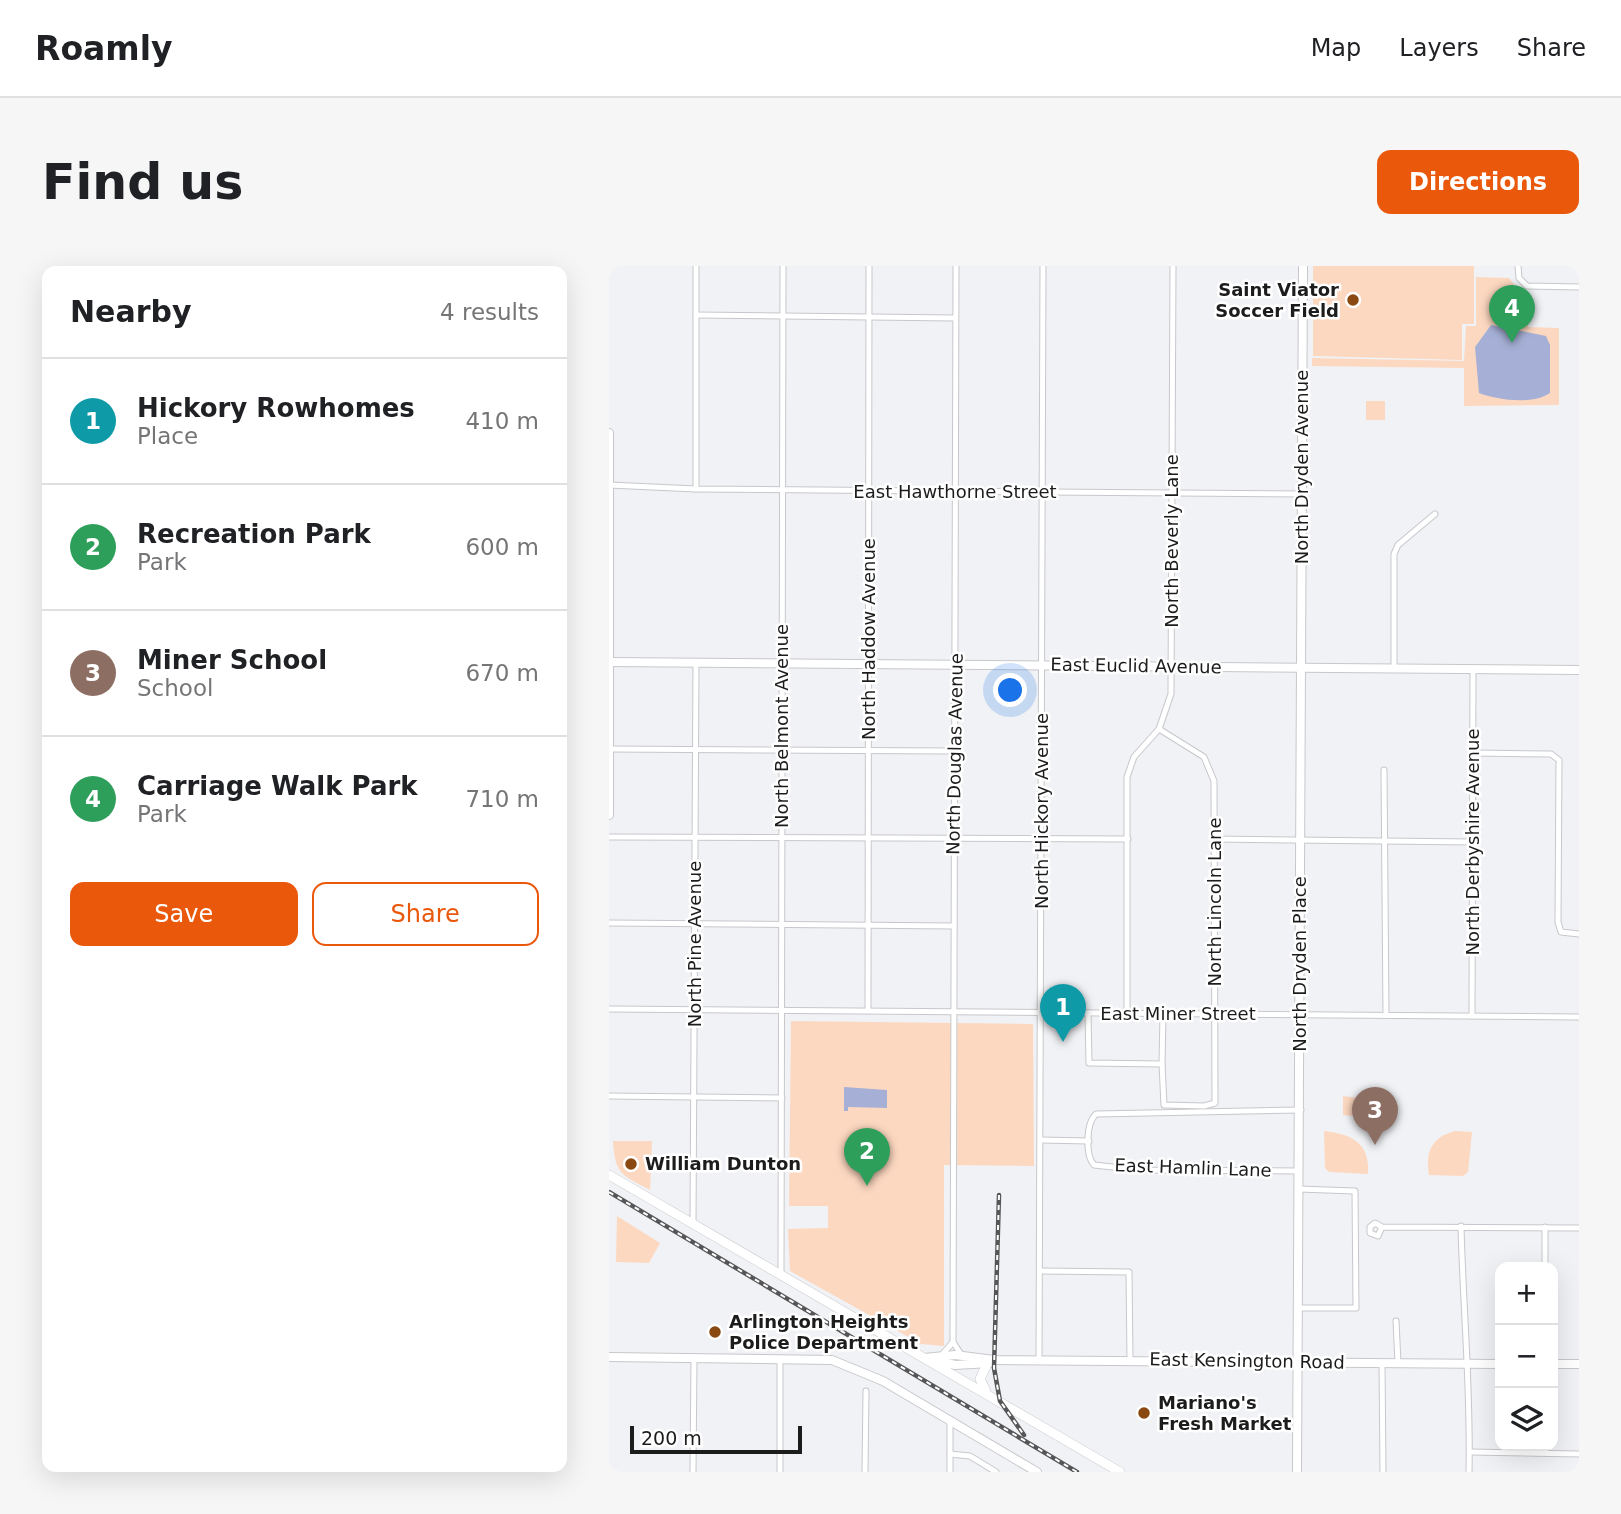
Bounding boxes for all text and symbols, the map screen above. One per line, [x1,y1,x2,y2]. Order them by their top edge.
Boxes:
text: Roamly [35,29,173,68]
text: Map [1311,34,1361,62]
text: Layers [1399,34,1479,62]
text: Share [1517,34,1586,62]
button: Directions [1377,150,1579,214]
text: Find us [42,154,243,211]
place label: Saint Viator Soccer Field [1215,279,1339,321]
pin: 4 [1489,285,1535,343]
marker: Saint Viator Soccer Field [1345,292,1361,308]
text: Nearby [70,294,192,329]
text: 4 results [440,299,539,325]
street label: North Dryden Avenue [1291,370,1312,564]
text: Hickory Rowhomes [137,393,415,423]
text: 1 [85,408,101,434]
text: 410 m [465,408,539,434]
text: Place [137,423,198,449]
street label: North Beverly Lane [1161,454,1182,628]
street label: East Hawthorne Street [853,481,1057,502]
text: Recreation Park [137,519,371,549]
text: 2 [85,534,101,560]
text: 600 m [465,534,539,560]
street label: North Haddow Avenue [858,538,879,740]
text: Park [137,549,187,575]
street label: North Belmont Avenue [771,624,792,828]
text: Miner School [137,645,327,675]
street label: North Douglas Avenue [942,653,967,855]
street label: East Euclid Avenue [1050,654,1222,677]
text: 3 [85,660,101,686]
text: 670 m [465,660,539,686]
your location [993,673,1027,707]
text: School [137,675,213,701]
street label: North Hickory Avenue [1031,713,1052,909]
street label: North Derbyshire Avenue [1462,729,1483,955]
text: Carriage Walk Park [137,771,418,801]
text: 4 [85,786,101,812]
text: 710 m [465,786,539,812]
text: Park [137,801,187,827]
street label: North Lincoln Lane [1204,817,1225,987]
street label: North Pine Avenue [684,861,705,1027]
street label: North Dryden Place [1289,876,1310,1052]
button: Save [70,882,298,946]
button: Share [312,882,539,946]
pin: 1 [1040,984,1086,1042]
street label: East Miner Street [1100,1003,1256,1024]
pin: 3 [1352,1087,1398,1145]
pin: 2 [844,1128,890,1186]
place label: William Dunton [645,1153,801,1174]
street label: East Hamlin Lane [1114,1154,1272,1181]
marker: William Dunton [623,1156,639,1172]
map controls [1495,1262,1558,1451]
button: + [1495,1262,1558,1325]
place label: Arlington Heights Police Department [729,1311,918,1353]
marker: Arlington Heights Police Department [707,1324,723,1340]
button: − [1495,1325,1558,1388]
street label: East Kensington Road [1149,1348,1345,1373]
button: layers [1495,1388,1558,1451]
place label: Mariano's Fresh Market [1158,1392,1292,1434]
marker: Mariano's Fresh Market [1136,1405,1152,1421]
scale bar [630,1423,801,1455]
text: 200 m [641,1427,702,1449]

